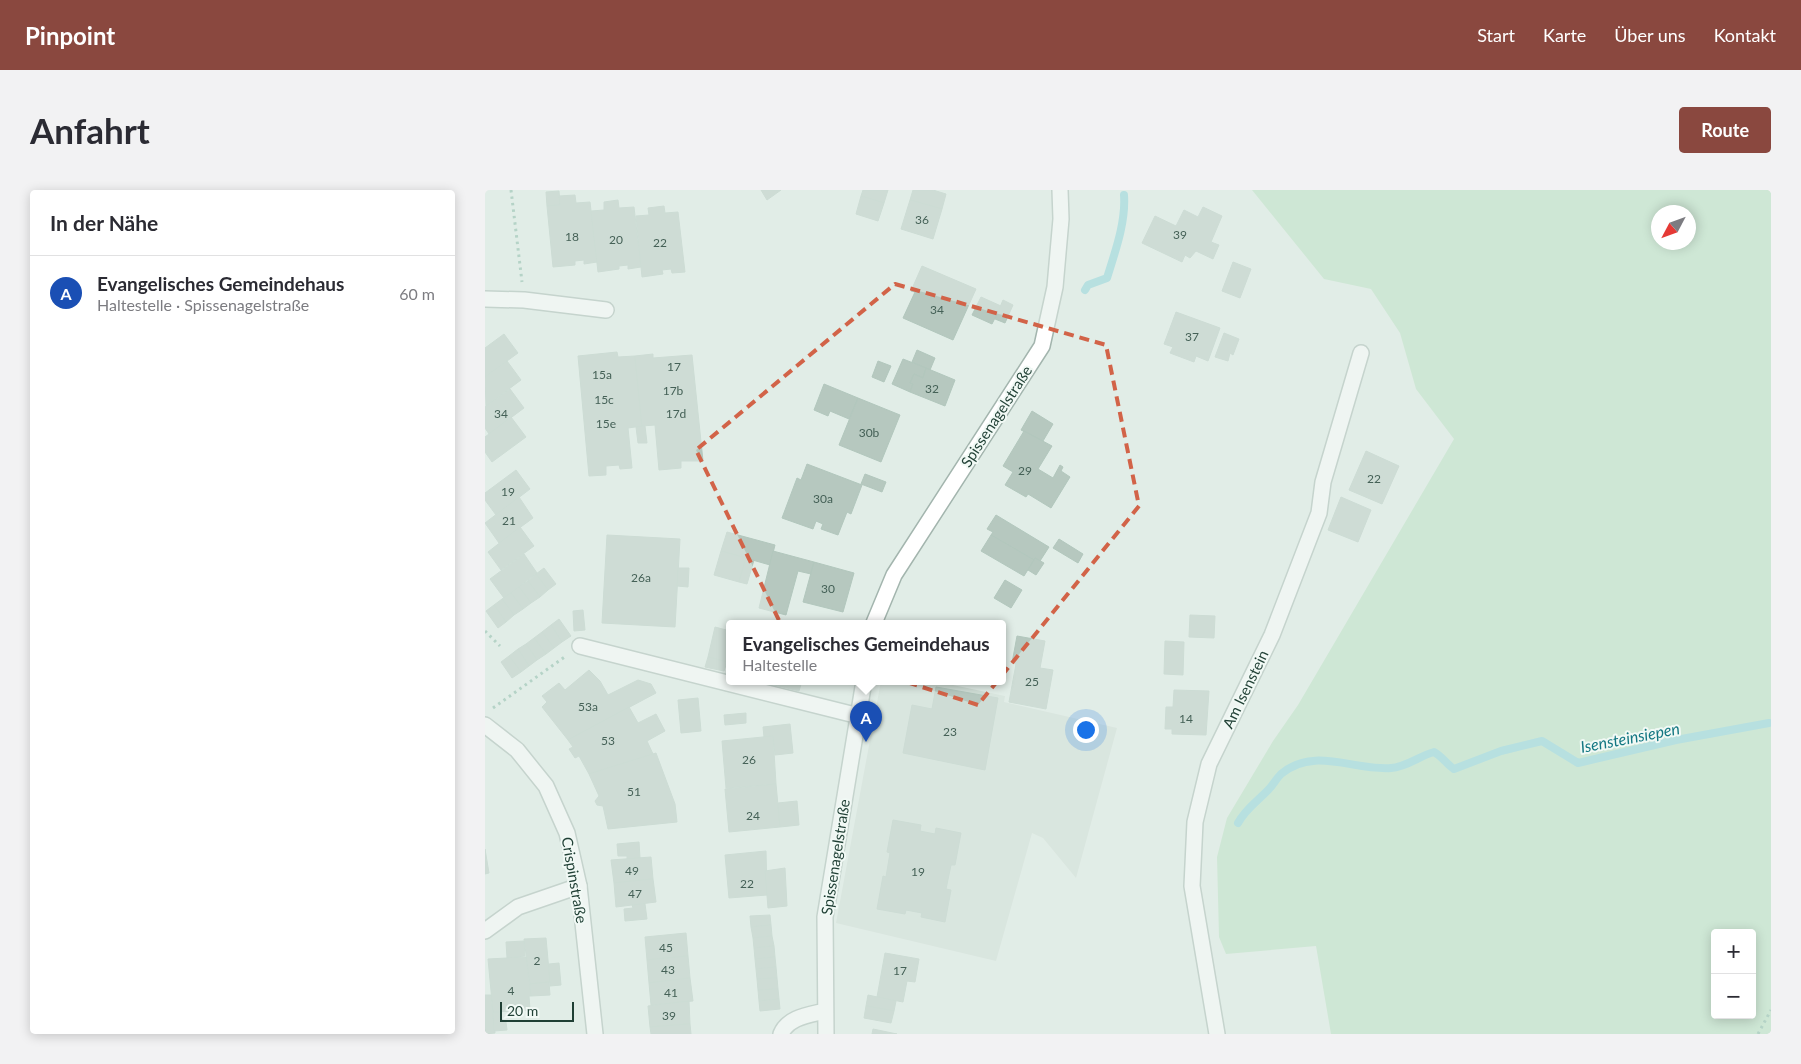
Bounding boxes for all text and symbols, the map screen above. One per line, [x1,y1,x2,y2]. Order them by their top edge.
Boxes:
text: Pinpoint [25,21,115,50]
text: Start [1477,24,1515,46]
text: Karte [1543,24,1586,46]
text: Über uns [1614,24,1686,46]
text: Kontakt [1714,24,1776,46]
button: Route [1679,107,1771,153]
text: Anfahrt [30,109,150,151]
north arrow [1651,205,1696,250]
text: In der Nähe [50,210,158,235]
house number: 36 [915,212,929,227]
house number: 39 [1173,227,1187,242]
house number: 18 [565,229,579,244]
house number: 20 [609,232,623,247]
house number: 22 [653,235,667,250]
text: Evangelisches Gemeindehaus [97,272,344,295]
text: A [60,284,72,303]
text: 60 m [399,284,435,303]
text: Haltestelle · Spissenagelstraße [97,295,309,314]
house number: 34 [930,302,944,317]
house number: 37 [1185,329,1199,344]
house number: 17 [667,359,681,374]
street label: Spissenagelstraße [957,362,1035,470]
house number: 15a [592,367,612,382]
house number: 32 [925,381,939,396]
house number: 17b [663,383,684,398]
house number: 15c [594,392,614,407]
house number: 34 [494,406,508,421]
house number: 17d [666,406,686,421]
house number: 15e [596,416,616,431]
house number: 30b [859,425,880,440]
house number: 29 [1018,463,1032,478]
house number: 22 [1367,471,1381,486]
house number: 19 [501,484,515,499]
house number: 30a [813,491,833,506]
house number: 21 [502,513,516,528]
house number: 26a [631,570,651,585]
house number: 30 [821,581,835,596]
popup [726,620,1006,685]
text: Evangelisches Gemeindehaus [742,632,990,655]
street label: Am Isenstein [1218,647,1272,731]
text: Haltestelle [742,655,817,674]
house number: 25 [1025,674,1039,689]
house number: 53a [578,699,598,714]
pin: A [850,701,882,742]
house number: 14 [1179,711,1193,726]
your location [1073,717,1099,743]
water label: Isensteinsiepen [1579,718,1681,756]
house number: 23 [943,724,957,739]
house number: 53 [601,733,615,748]
house number: 26 [742,752,756,767]
house number: 51 [627,784,641,799]
street label: Spissenagelstraße [817,798,853,916]
house number: 24 [746,808,760,823]
street label: Crispinstraße [559,835,591,925]
house number: 49 [625,863,639,878]
house number: 19 [911,864,925,879]
house number: 22 [740,876,754,891]
house number: 47 [628,886,642,901]
map controls [1711,929,1756,1019]
button: + [1711,929,1756,974]
house number: 45 [659,940,673,955]
house number: 2 [534,953,541,968]
house number: 43 [661,962,675,977]
house number: 17 [893,963,907,978]
button: − [1711,974,1756,1019]
house number: 4 [508,983,515,998]
house number: 41 [664,985,678,1000]
scale bar [500,999,574,1022]
text: 20 m [507,1002,538,1019]
house number: 39 [662,1008,676,1023]

